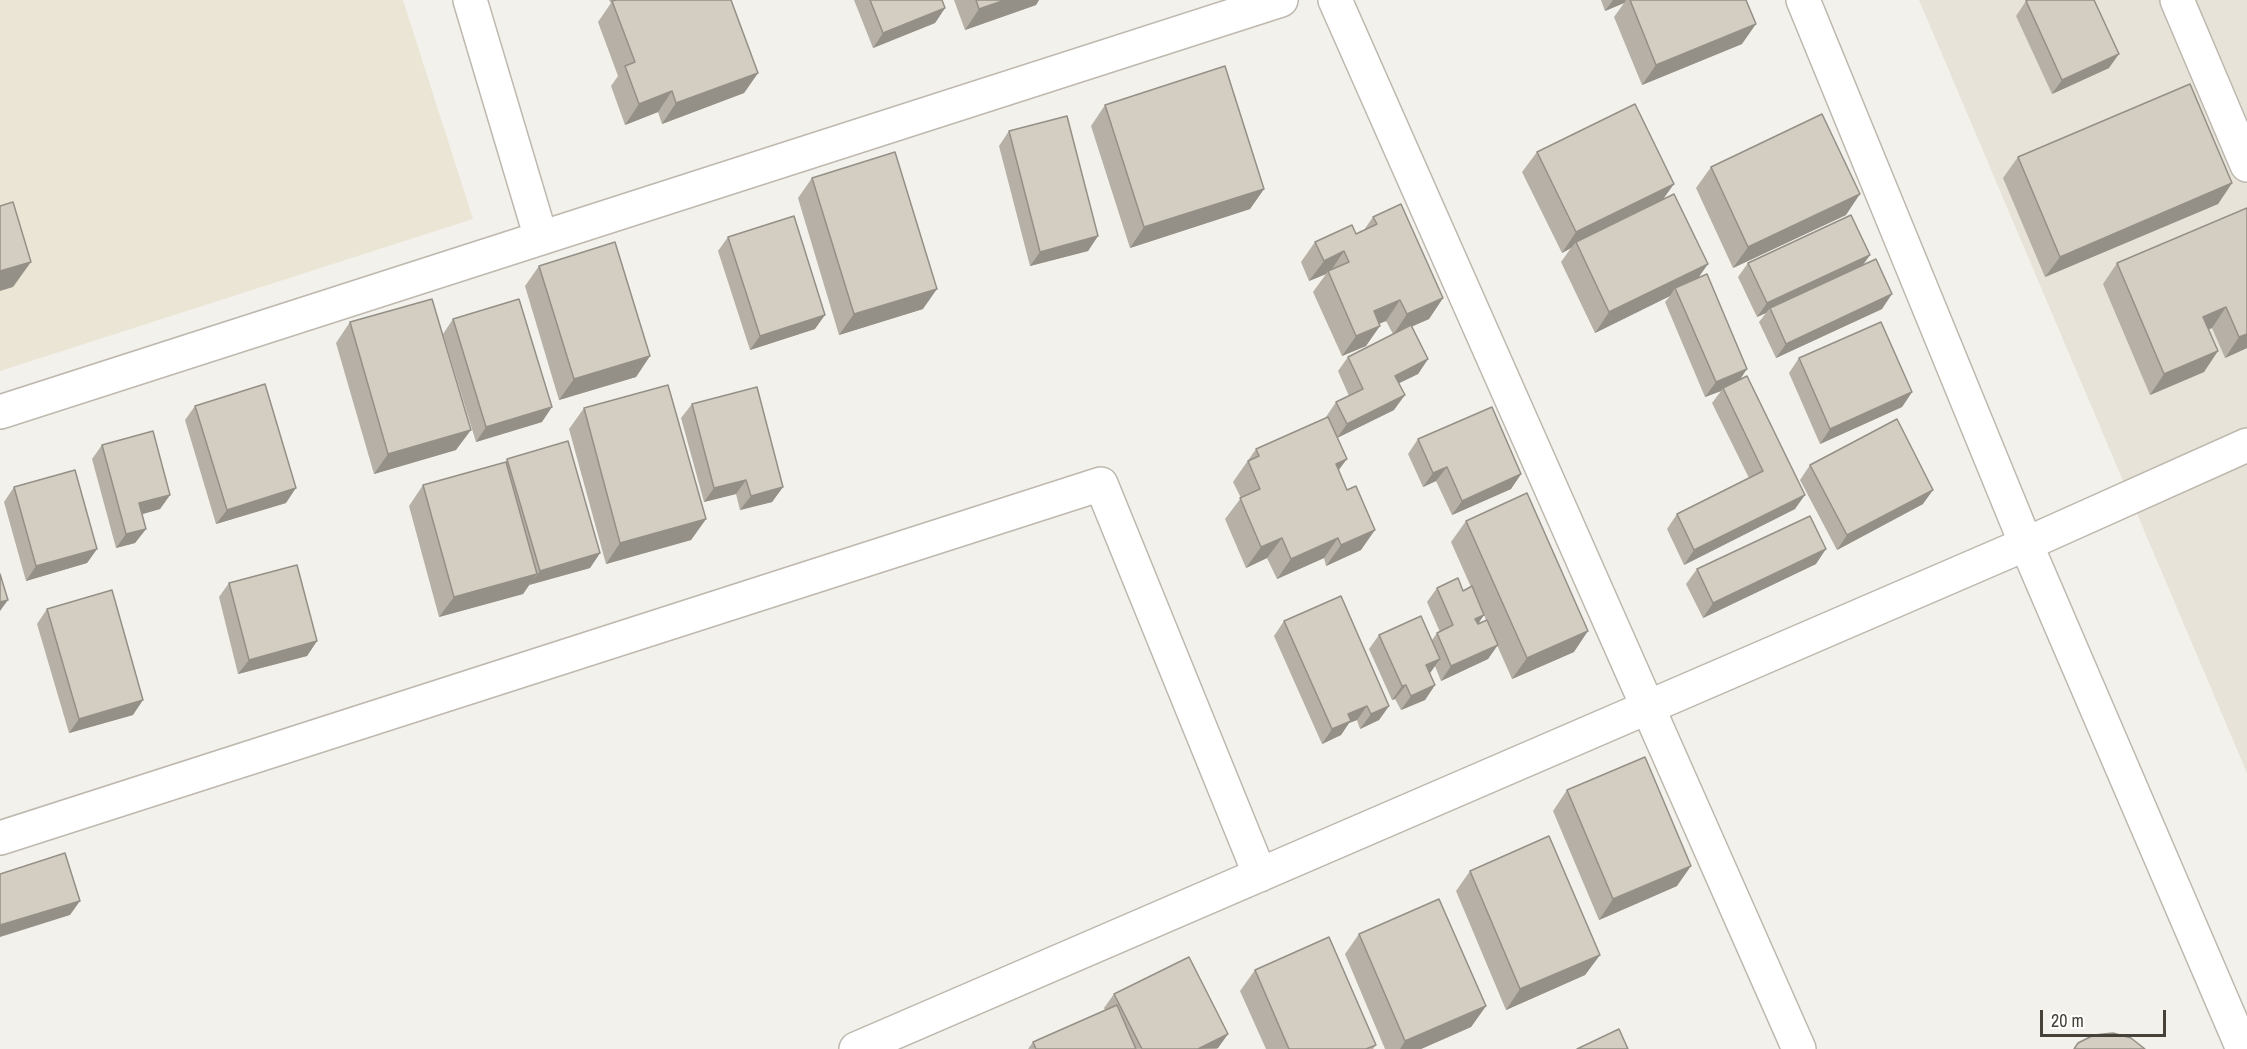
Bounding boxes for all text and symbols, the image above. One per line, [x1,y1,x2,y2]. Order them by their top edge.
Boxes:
scale bar [2043,998,2169,1036]
text: 20 m [2051,1008,2084,1033]

